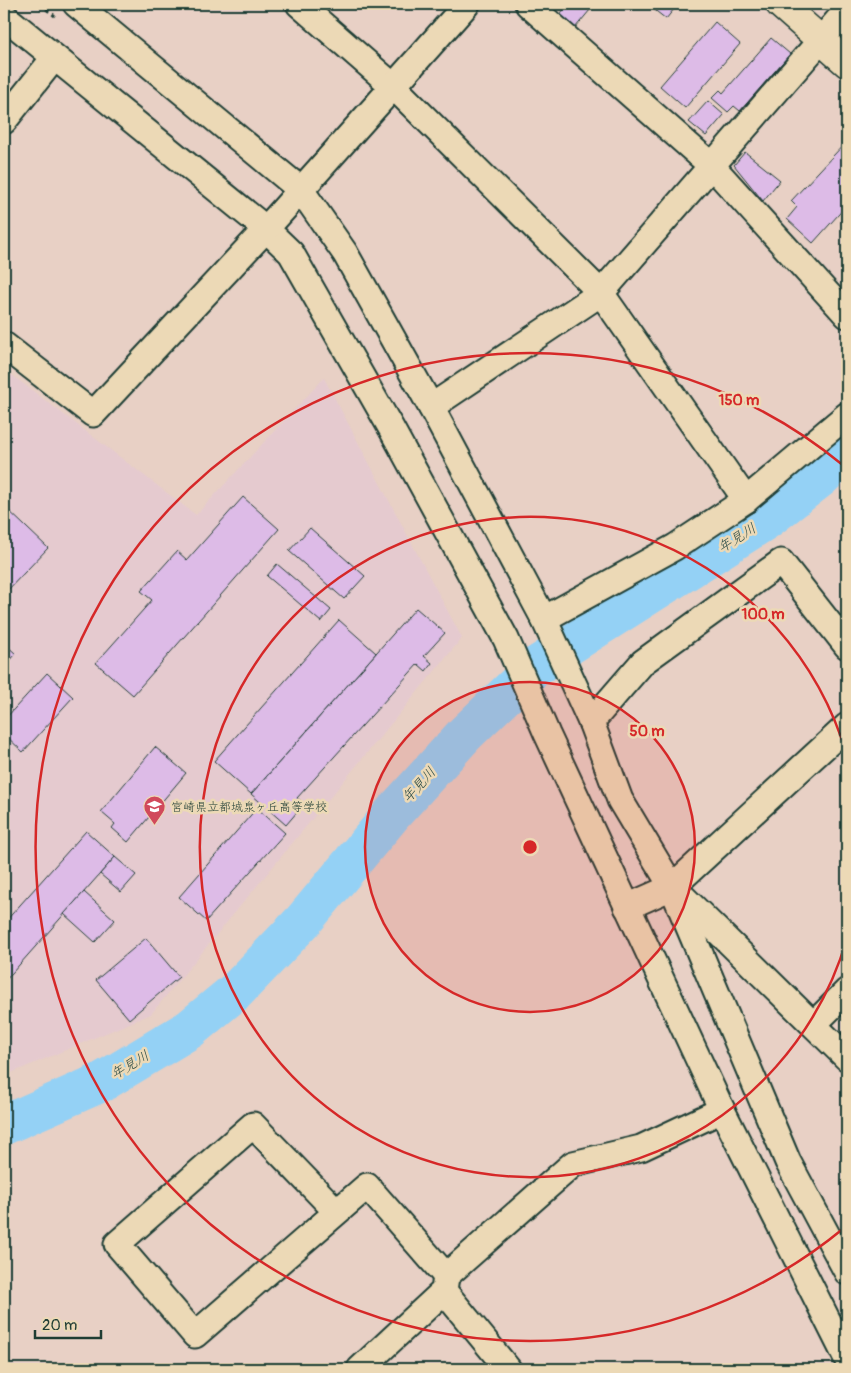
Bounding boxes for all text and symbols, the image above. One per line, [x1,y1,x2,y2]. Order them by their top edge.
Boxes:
text: 150 m [719,391,759,410]
water label: 年見川 [715,520,759,556]
text: 100 m [742,605,784,624]
text: 50 m [630,722,664,741]
water label: 年見川 [399,764,439,806]
school or university icon: 宮崎県立都城泉ヶ丘高等学校 [143,795,167,826]
place label: 宮崎県立都城泉ヶ丘高等学校 [171,800,327,815]
centre of rings [521,838,539,856]
water label: 年見川 [108,1047,152,1083]
scale bar [35,1308,101,1340]
text: 20 m [42,1316,77,1335]

